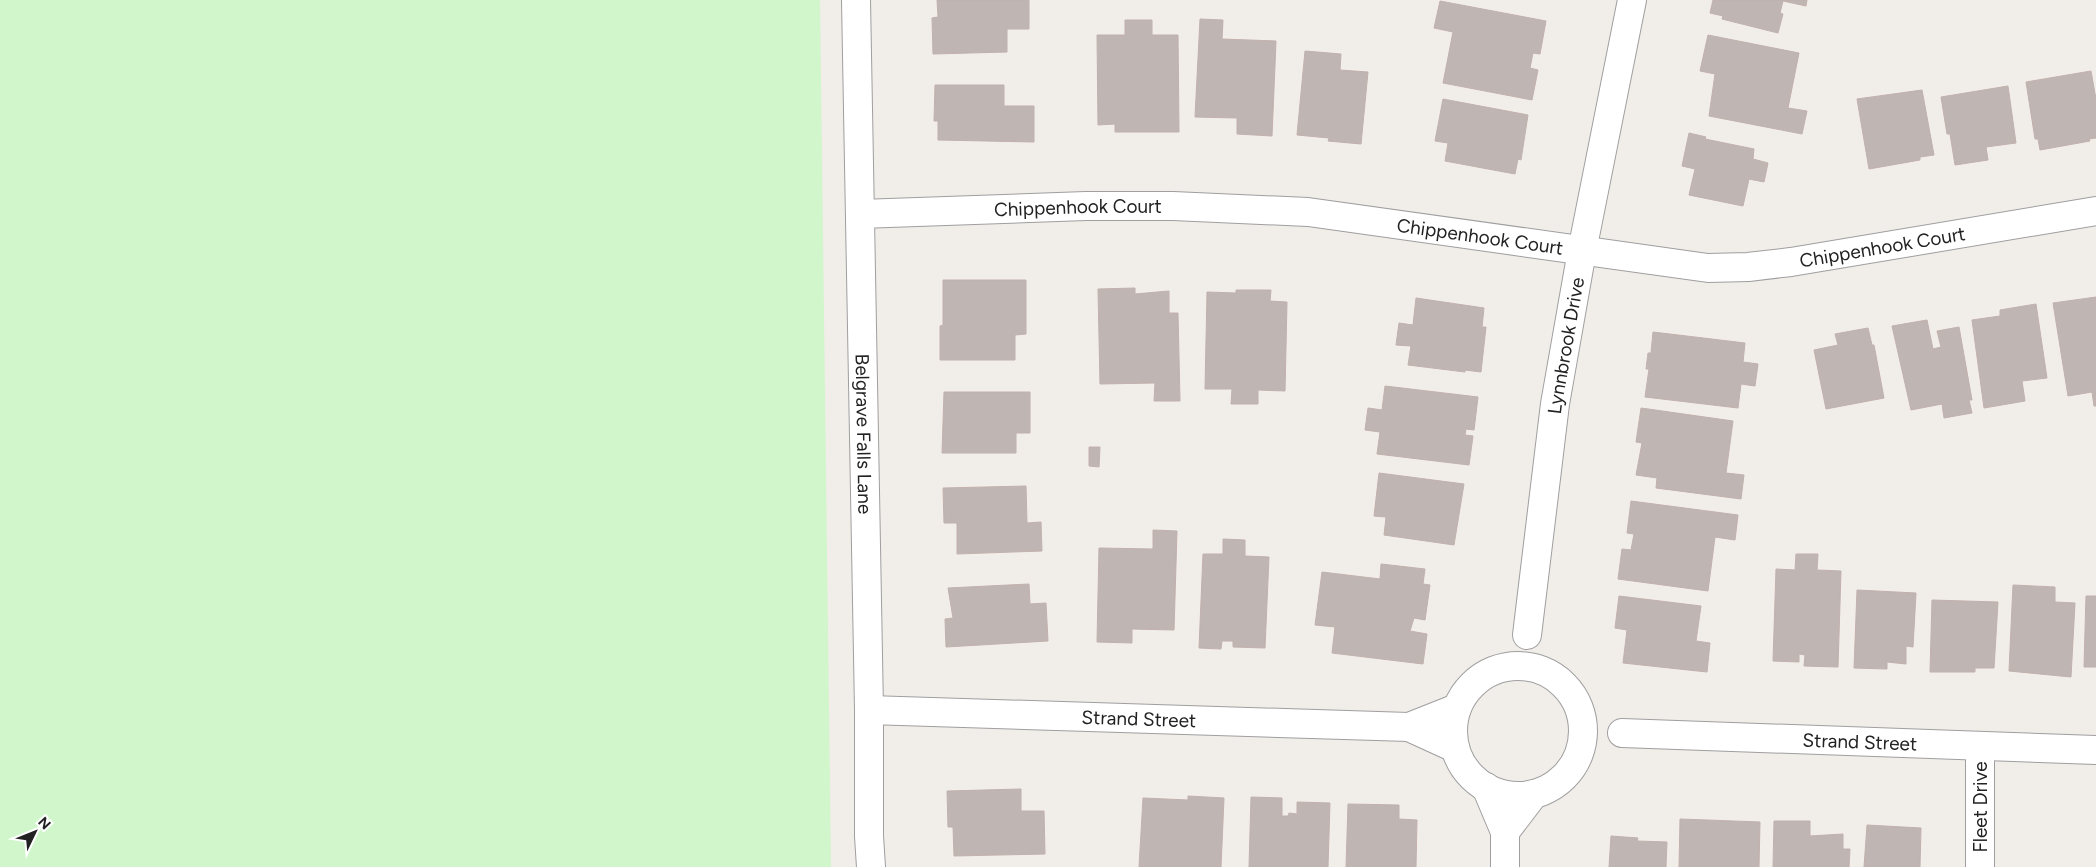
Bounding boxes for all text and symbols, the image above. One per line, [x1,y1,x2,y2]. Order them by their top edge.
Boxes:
street label: Chippenhook Court [994,195,1162,221]
street label: Chippenhook Court [1395,214,1565,260]
street label: Chippenhook Court [1798,222,1967,272]
street label: Lynnbrook Drive [1543,275,1589,415]
street label: Belgrave Falls Lane [850,353,876,514]
street label: Strand Street [1081,706,1197,732]
street label: Strand Street [1802,728,1918,756]
street label: Fleet Drive [1969,761,1992,853]
north arrow [10,807,60,857]
text: N [34,814,54,833]

